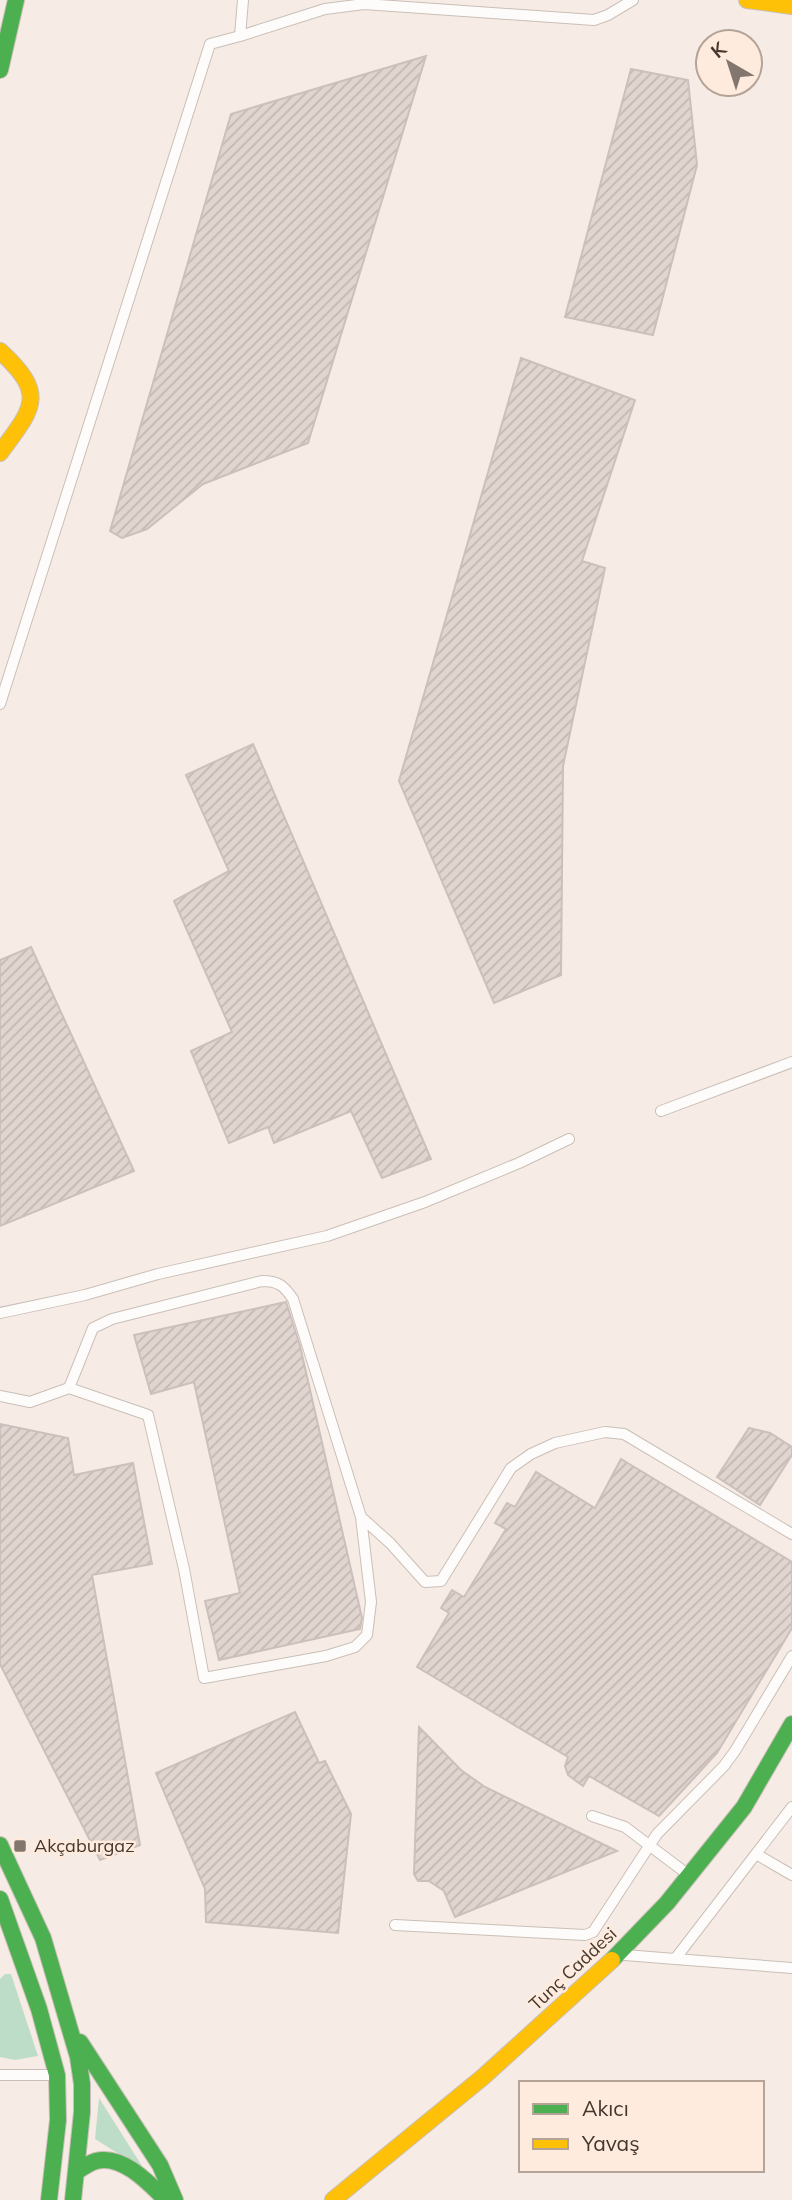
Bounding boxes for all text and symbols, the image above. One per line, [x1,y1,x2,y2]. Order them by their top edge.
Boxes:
north arrow [694,28,764,98]
text: K [706,36,732,63]
place label: Akçaburgaz [34,1834,135,1857]
marker: Akçaburgaz [12,1838,28,1854]
street label: Tunç Caddesi [524,1922,621,2015]
legend [519,2081,764,2172]
text: Akıcı [582,2095,629,2121]
text: Yavaş [581,2130,640,2156]

